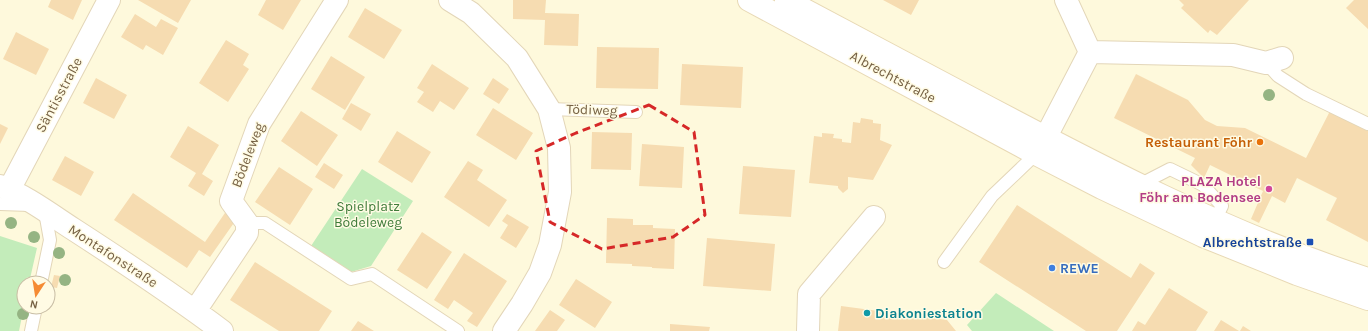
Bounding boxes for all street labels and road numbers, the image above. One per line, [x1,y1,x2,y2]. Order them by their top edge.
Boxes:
street label: Albrechtstraße [847,47,939,107]
street label: Säntisstraße [32,55,86,135]
street label: Tödiweg [566,101,618,119]
street label: Bödeleweg [228,120,268,190]
street label: Montafonstraße [65,221,161,291]

